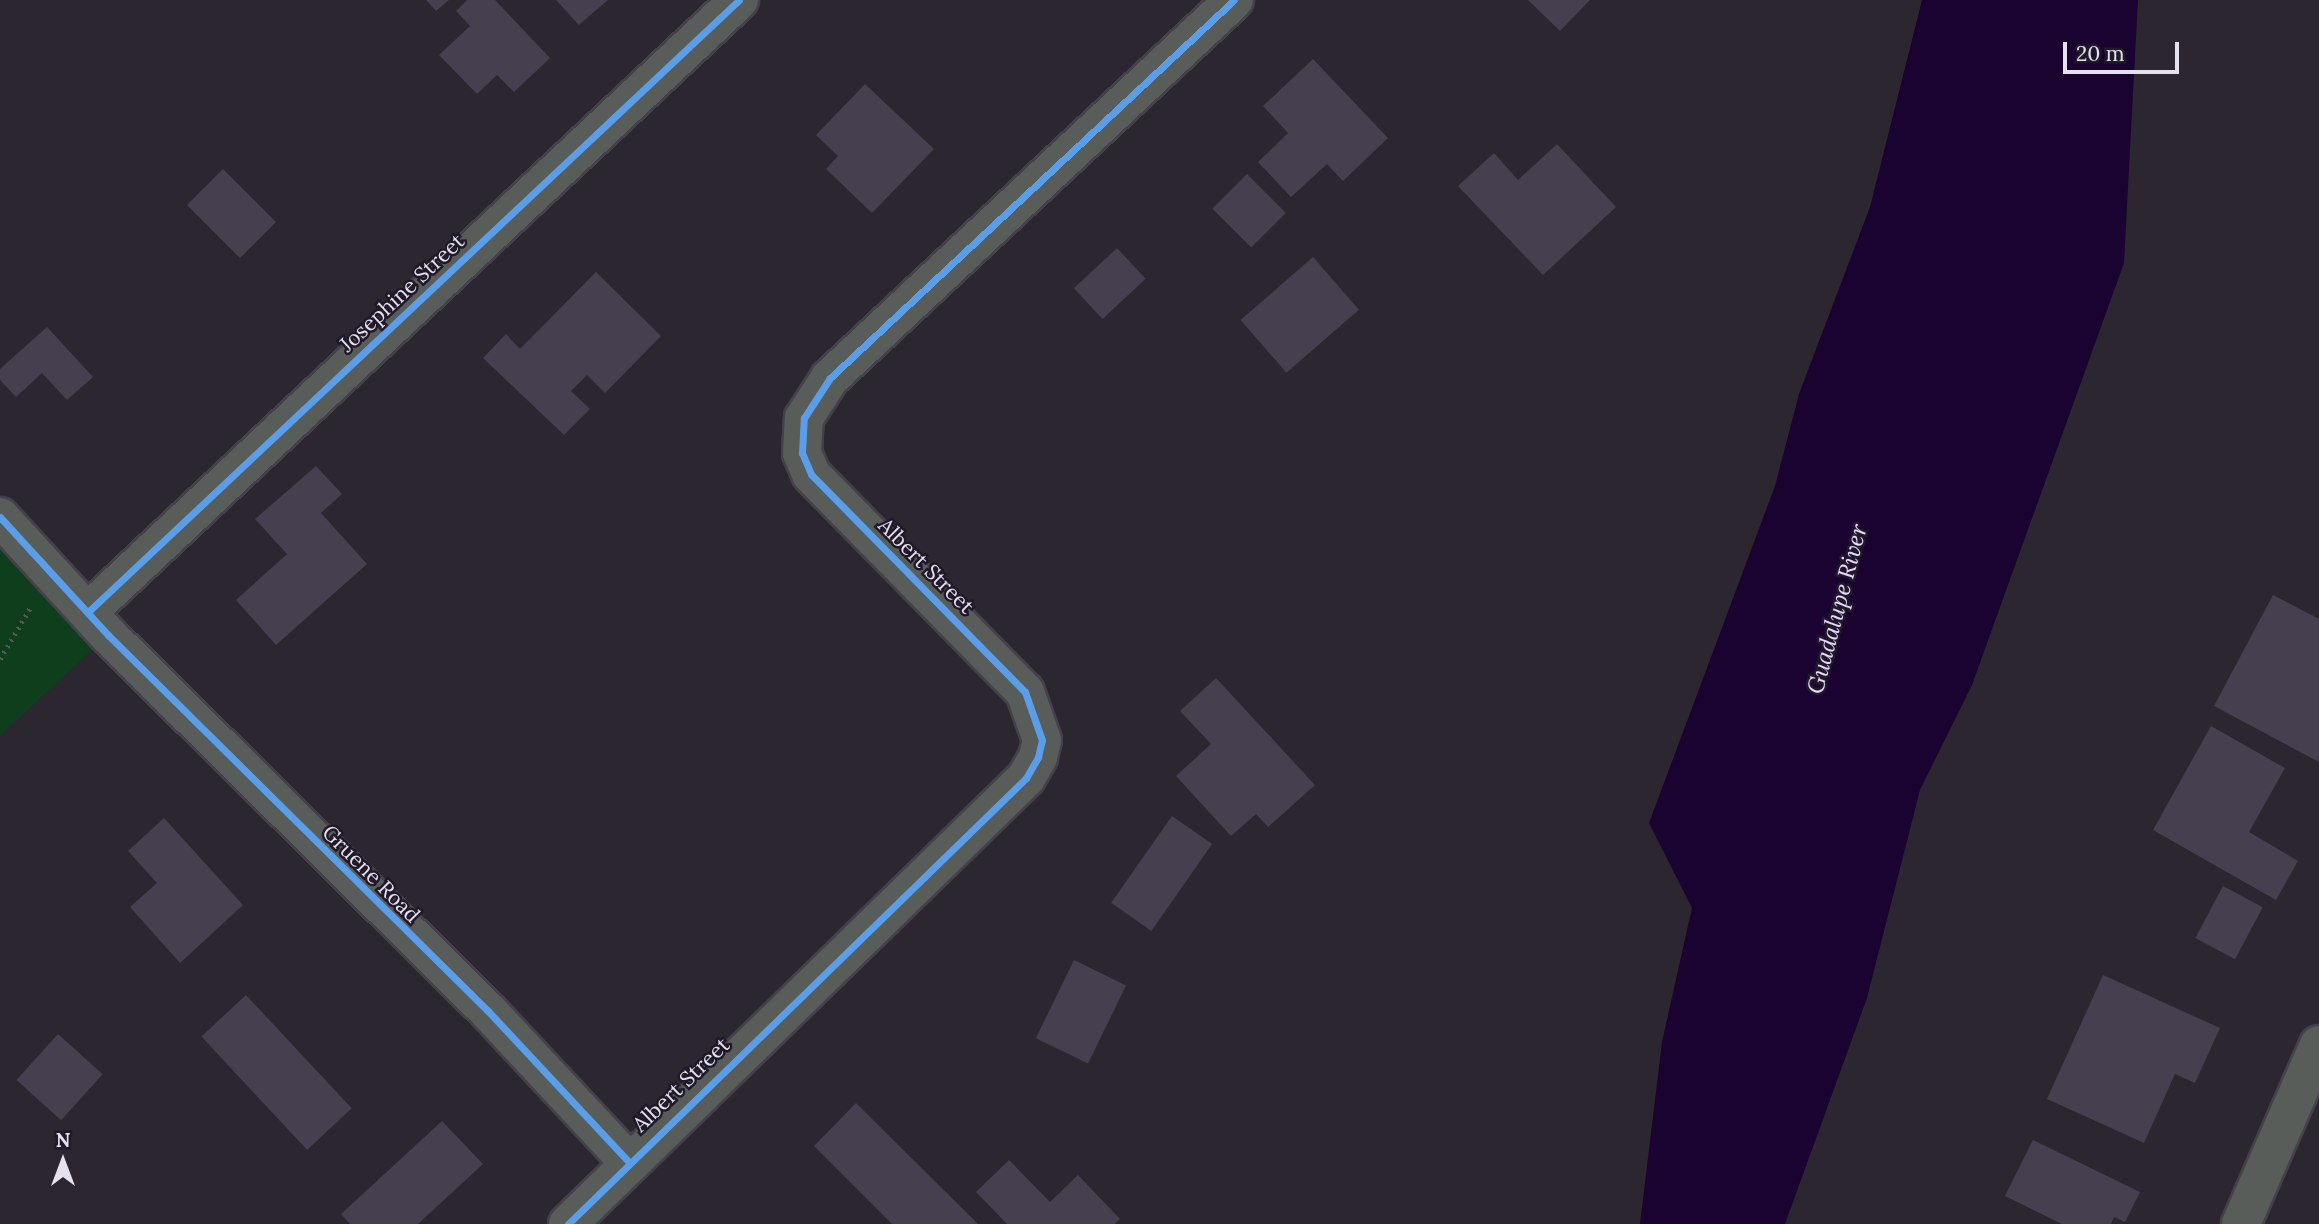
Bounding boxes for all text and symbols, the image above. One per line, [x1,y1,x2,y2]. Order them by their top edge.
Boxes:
scale bar [2067,28,2182,72]
text: 20 m [2076,40,2125,67]
street label: Josephine Street [334,229,470,357]
street label: Albert Street [873,513,979,619]
water label: Guadalupe River [1801,521,1873,697]
street label: Gruene Road [317,820,425,928]
street label: Albert Street [627,1033,735,1137]
north arrow [28,1126,98,1196]
text: N [56,1128,70,1152]

